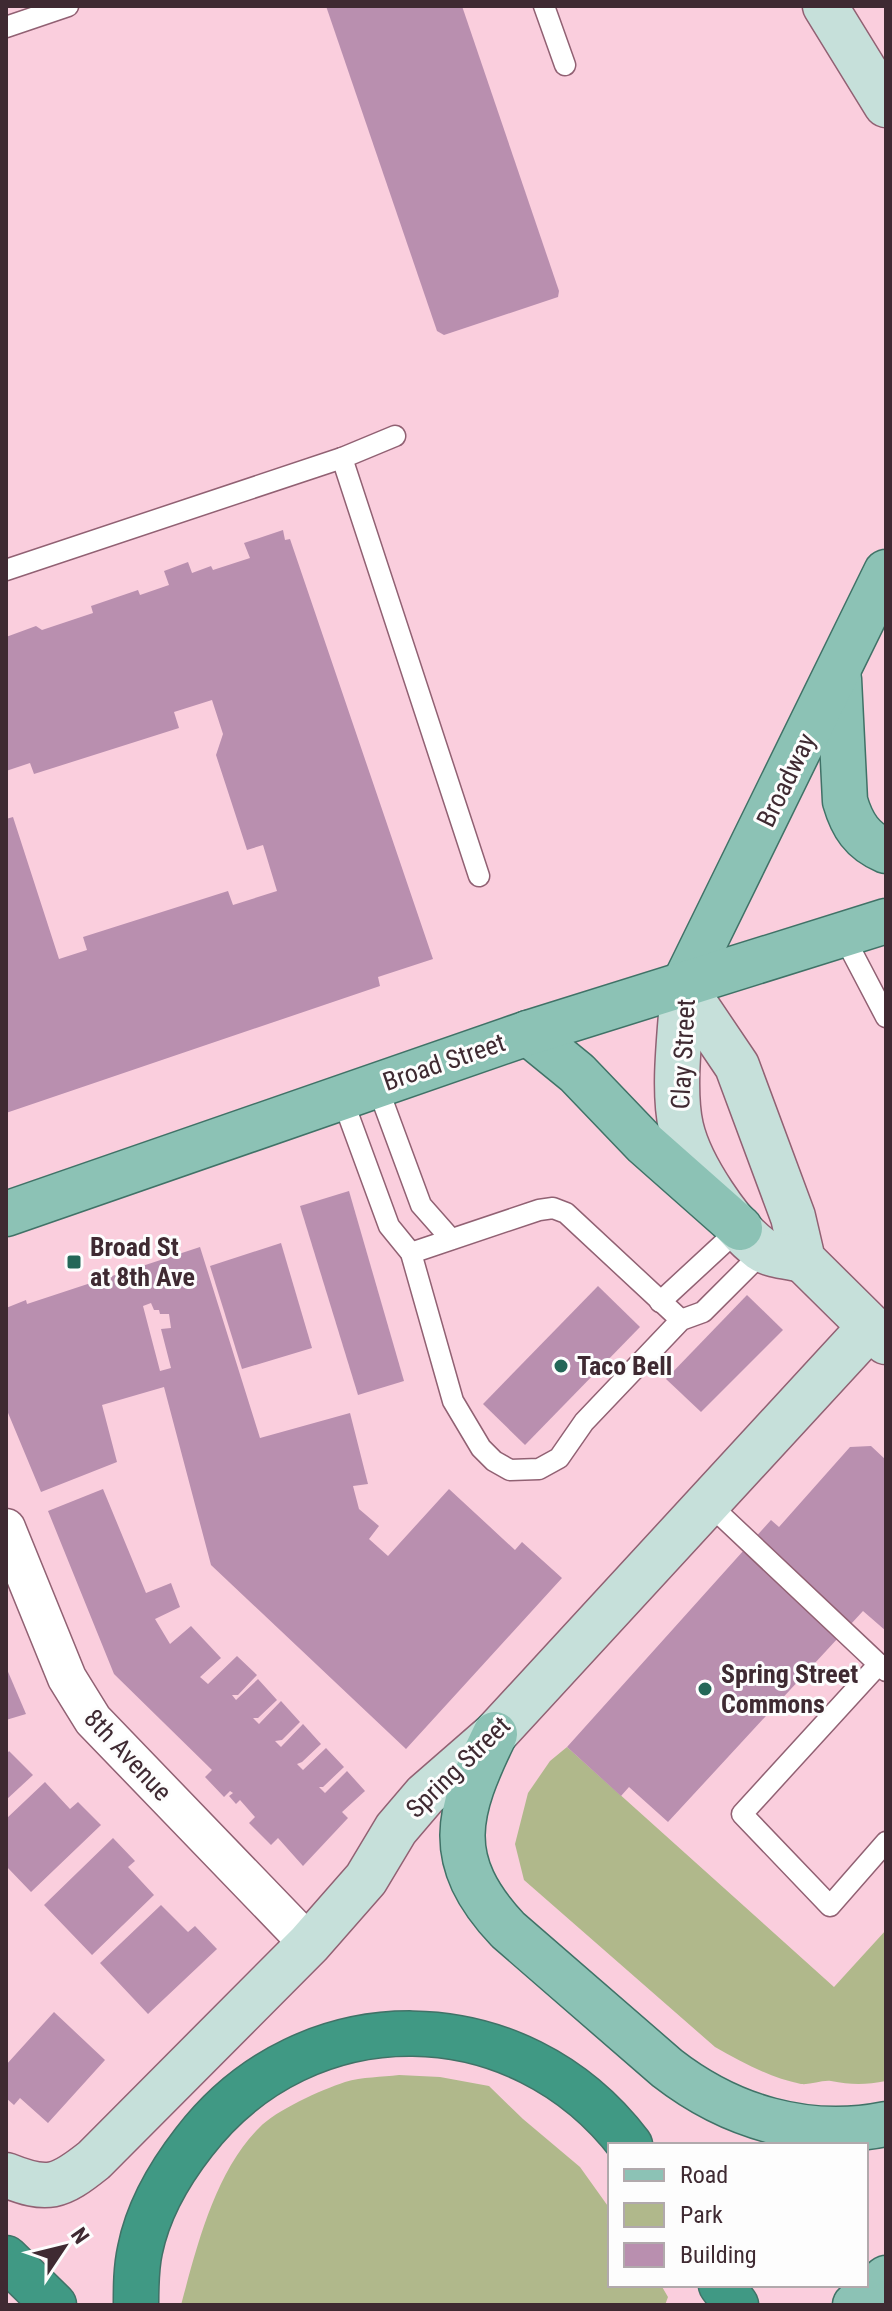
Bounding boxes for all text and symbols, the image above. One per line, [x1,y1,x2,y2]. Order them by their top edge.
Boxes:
street label: Broadway [751,728,822,832]
street label: Clay Street [665,998,701,1110]
street label: Broad Street [379,1027,509,1097]
place label: Broad St at 8th Ave [90,1232,195,1292]
marker: Broad St at 8th Ave [65,1253,83,1271]
place label: Taco Bell [577,1351,672,1381]
marker: Taco Bell [552,1357,570,1375]
place label: Spring Street Commons [721,1659,858,1719]
marker: Spring Street Commons [696,1680,714,1698]
street label: 8th Avenue [78,1703,178,1807]
street label: Spring Street [400,1710,516,1824]
legend [608,2143,868,2287]
text: Road [680,2161,728,2189]
text: Park [680,2201,723,2229]
north arrow [24,2207,104,2287]
text: N [66,2223,94,2249]
text: Building [680,2241,757,2269]

